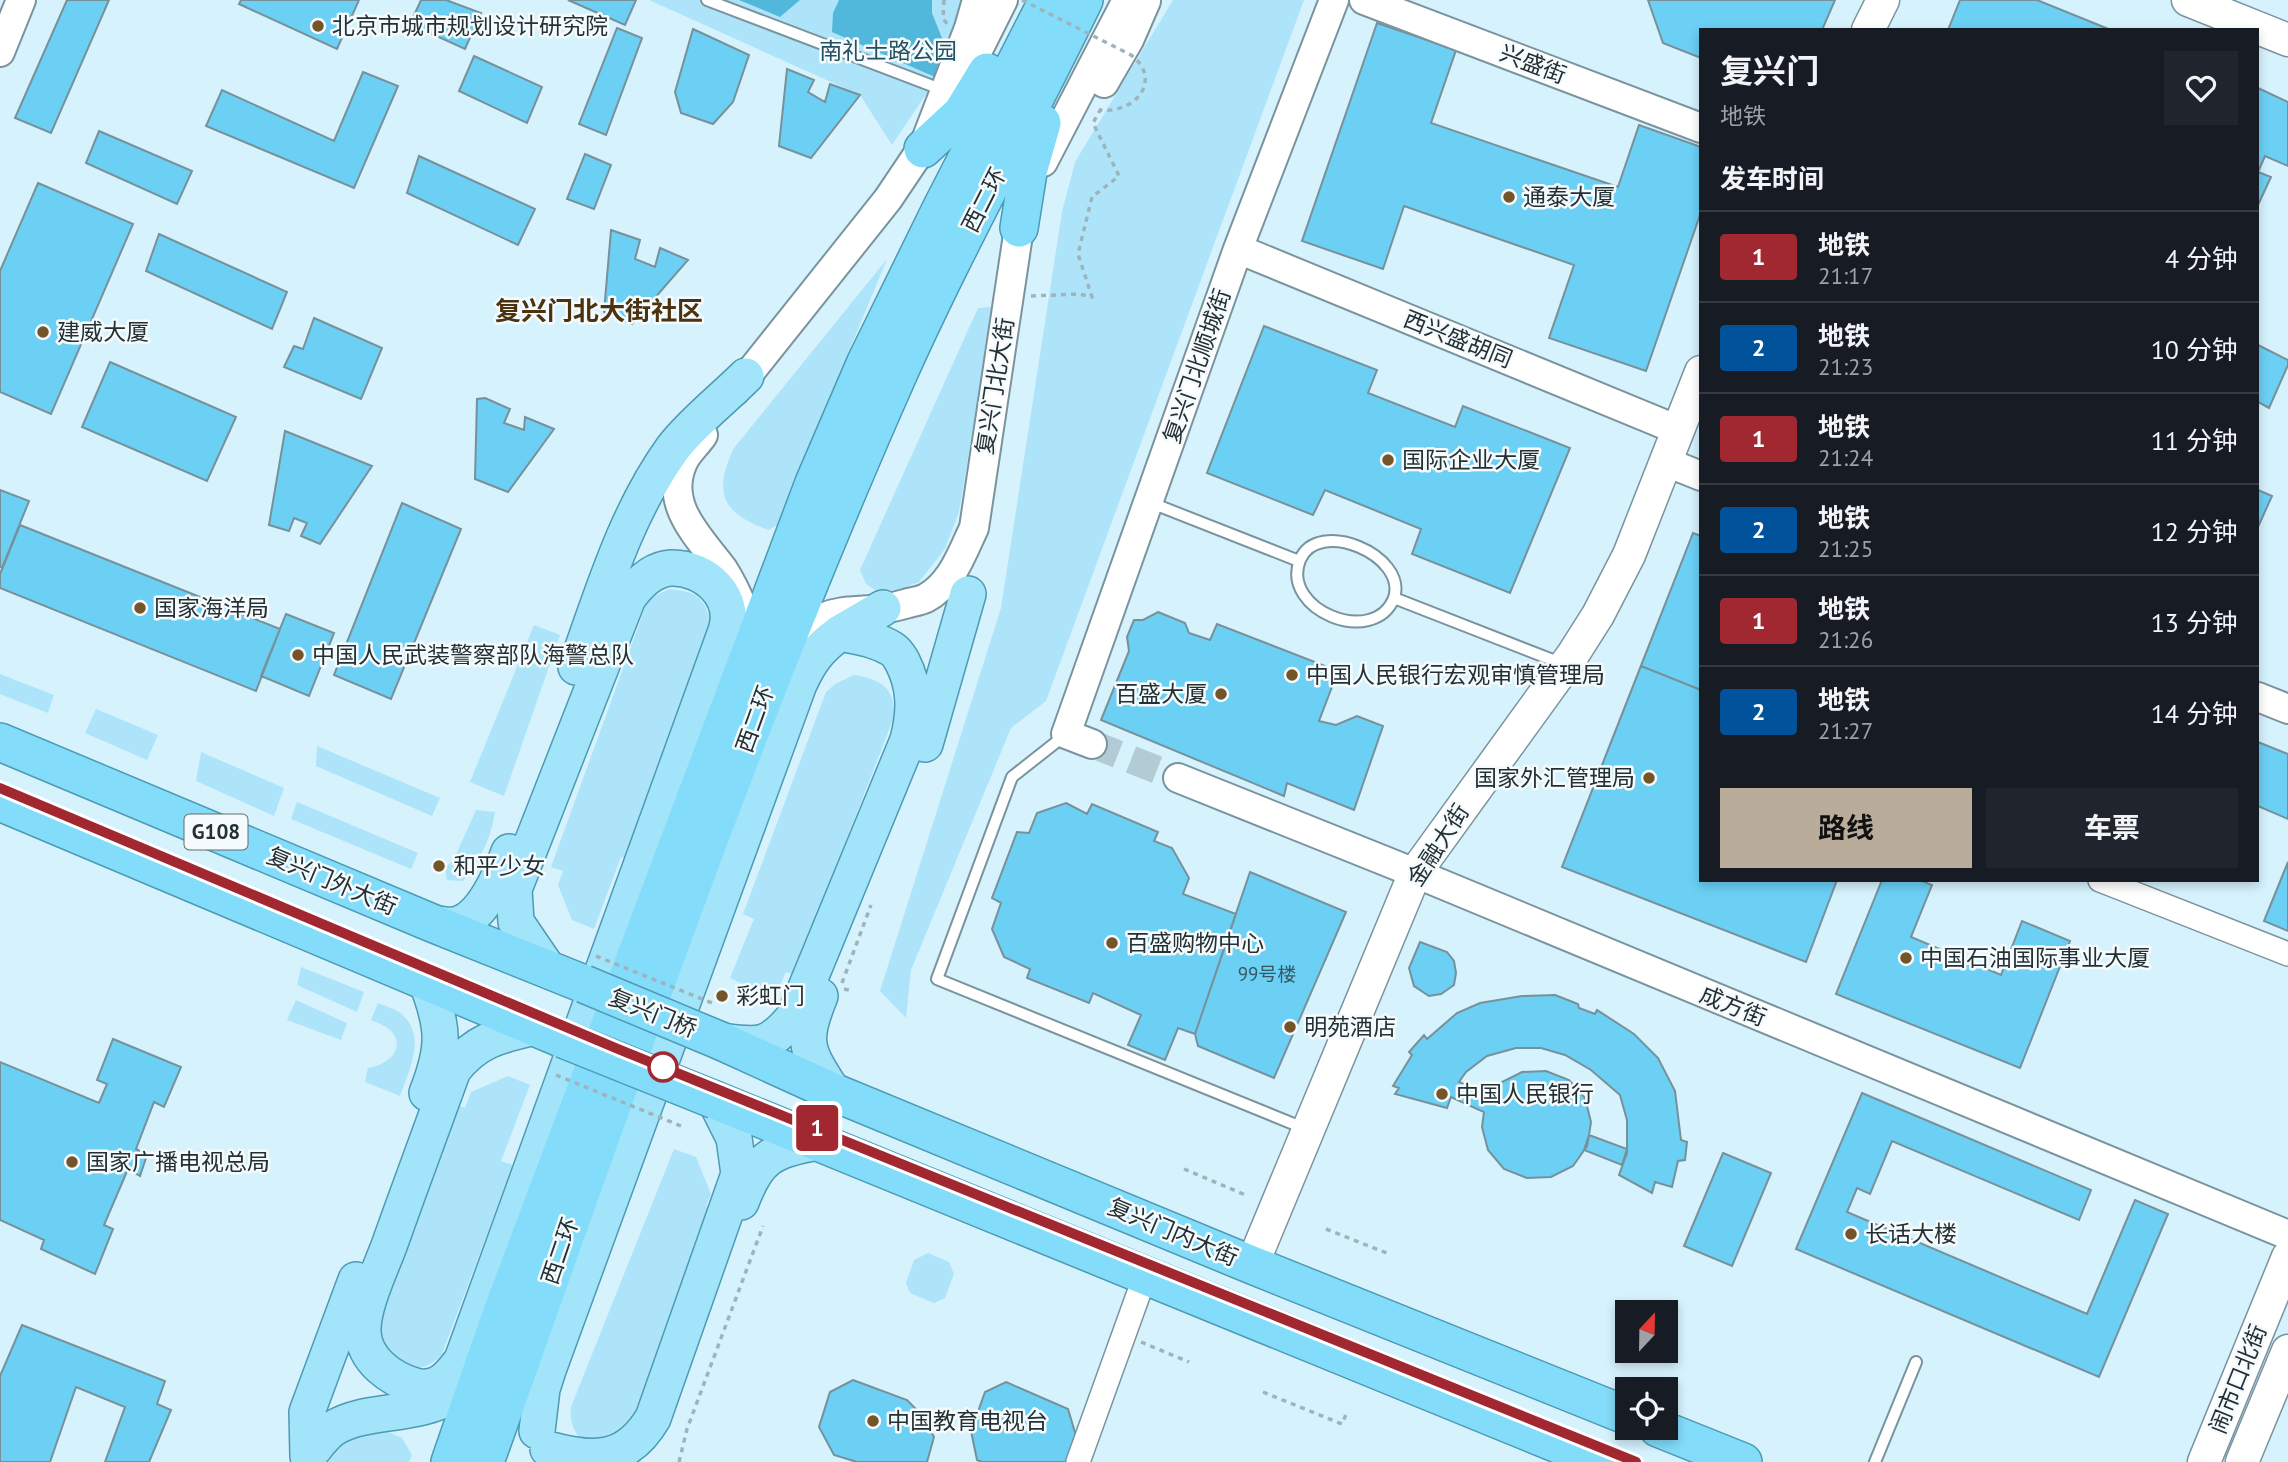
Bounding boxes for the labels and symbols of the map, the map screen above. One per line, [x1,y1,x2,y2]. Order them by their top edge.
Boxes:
place label: 北京市城市规划设计研究院 [332,11,608,40]
marker: 北京市城市规划设计研究院 [310,18,326,34]
park label: 南礼士路公园 [819,36,957,65]
street label: 兴盛街 [1496,38,1571,89]
street label: 西二环 [955,162,1012,237]
place label: 通泰大厦 [1523,182,1615,211]
marker: 通泰大厦 [1501,189,1517,205]
street label: 复兴门北顺城街 [1157,285,1236,447]
district label: 复兴门北大街社区 [495,294,703,327]
street label: 西兴盛胡同 [1399,304,1517,374]
street label: 复兴门北大街 [969,316,1020,456]
place label: 建威大厦 [57,317,149,346]
marker: 建威大厦 [35,324,51,340]
place label: 国际企业大厦 [1402,445,1540,474]
marker: 国际企业大厦 [1380,452,1396,468]
place label: 国家海洋局 [154,593,269,622]
marker: 国家海洋局 [132,600,148,616]
place label: 中国人民武装警察部队海警总队 [312,640,634,669]
marker: 中国人民武装警察部队海警总队 [290,647,306,663]
place label: 中国人民银行宏观审慎管理局 [1306,660,1605,689]
marker: 中国人民银行宏观审慎管理局 [1284,667,1300,683]
place label: 百盛大厦 [1115,679,1207,708]
street label: 西二环 [729,681,780,756]
marker: 百盛大厦 [1213,686,1229,702]
place label: 国家外汇管理局 [1474,763,1635,792]
marker: 国家外汇管理局 [1641,770,1657,786]
street label: 金融大街 [1400,798,1475,891]
road number: G108 [184,814,248,850]
street label: 复兴门外大街 [263,840,401,921]
place label: 和平少女 [453,851,545,880]
marker: 和平少女 [431,858,447,874]
place label: 百盛购物中心 [1126,928,1264,957]
marker: 百盛购物中心 [1104,935,1120,951]
place label: 中国石油国际事业大厦 [1920,943,2150,972]
marker: 中国石油国际事业大厦 [1898,950,1914,966]
house number: 99号楼 [1238,962,1296,986]
street label: 成方街 [1696,979,1771,1032]
place label: 彩虹门 [736,981,805,1010]
street label: 复兴门桥 [605,982,701,1043]
marker: 彩虹门 [714,988,730,1004]
place label: 明苑酒店 [1304,1012,1396,1041]
marker: 明苑酒店 [1282,1019,1298,1035]
unlabelled marker [648,1052,678,1082]
place label: 中国人民银行 [1456,1079,1594,1108]
marker: 中国人民银行 [1434,1086,1450,1102]
line badge: 1 [794,1105,840,1151]
place label: 国家广播电视总局 [86,1147,270,1176]
marker: 国家广播电视总局 [64,1154,80,1170]
street label: 复兴门内大街 [1104,1191,1242,1272]
street label: 西二环 [535,1213,584,1288]
place label: 长话大楼 [1865,1219,1957,1248]
marker: 长话大楼 [1843,1226,1859,1242]
north arrow [1615,1300,1678,1363]
street label: 闹市口北街 [2203,1320,2273,1438]
place label: 中国教育电视台 [887,1406,1048,1435]
marker: 中国教育电视台 [865,1413,881,1429]

